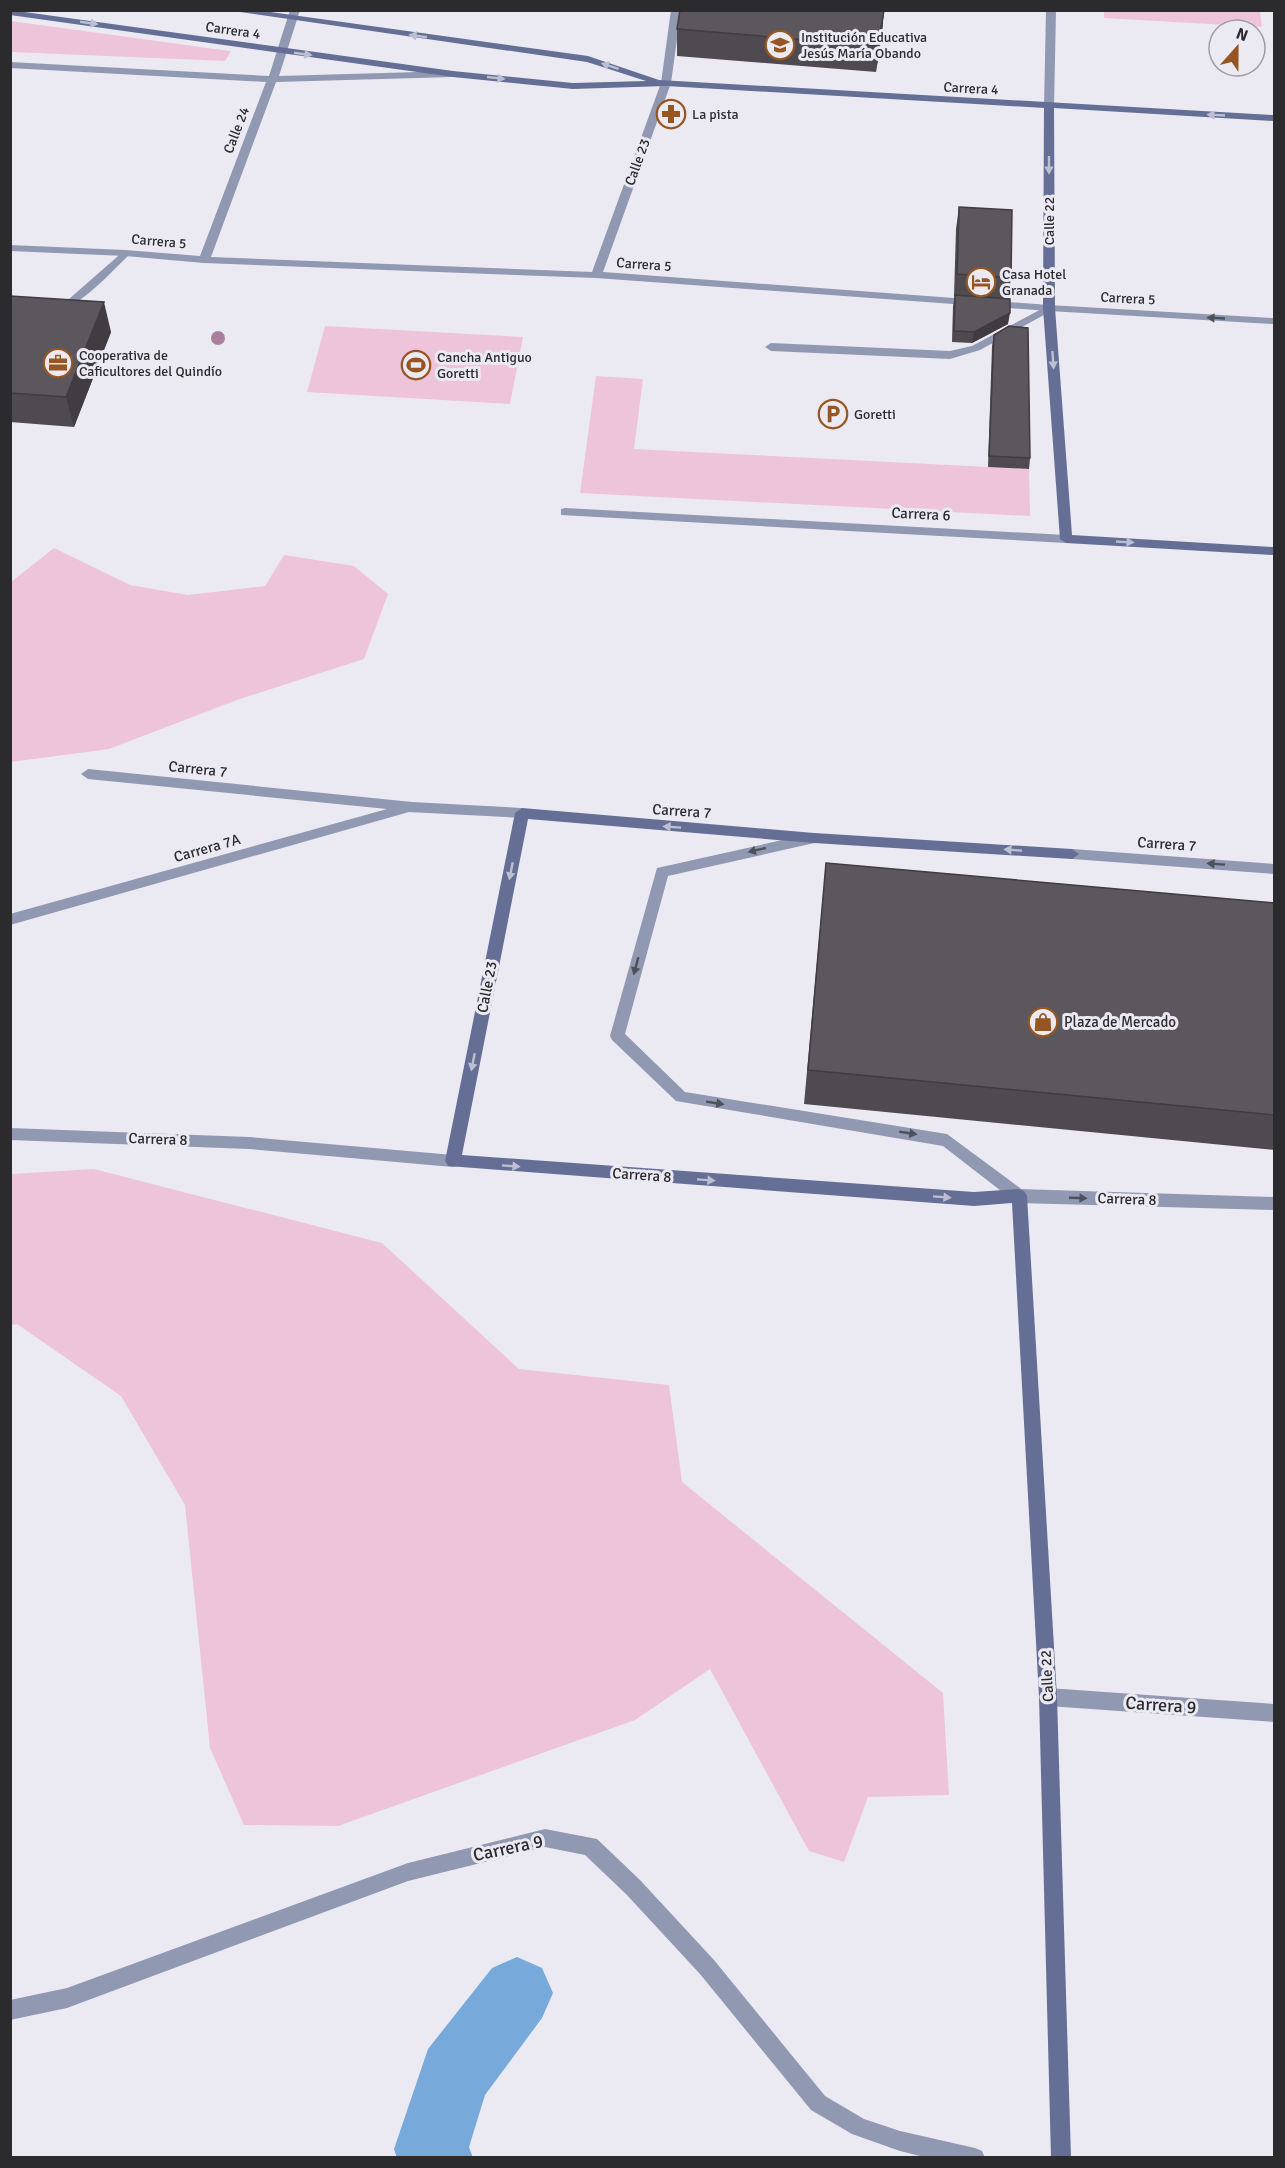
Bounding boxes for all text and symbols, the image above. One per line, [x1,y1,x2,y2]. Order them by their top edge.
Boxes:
street label: Carrera 4 [204,18,262,43]
north arrow [1207,18,1267,78]
one-way arrow [80,19,99,28]
text: N [1233,24,1251,46]
school or university icon: Institución Educativa Jesús María Obando [764,29,796,61]
place label: Institución Educativa Jesús María Obando [801,29,927,62]
one-way arrow [408,31,427,40]
one-way arrow [294,49,313,58]
one-way arrow [601,61,619,70]
one-way arrow [487,73,506,83]
street label: Carrera 4 [943,79,999,98]
pharmacy icon: La pista [655,98,687,130]
street label: Calle 24 [220,104,253,156]
place label: La pista [692,106,739,123]
one-way arrow [1207,111,1226,120]
street label: Calle 23 [621,136,654,188]
one-way arrow [1044,156,1054,175]
street label: Calle 22 [1041,197,1058,245]
street label: Carrera 5 [131,231,187,252]
street label: Carrera 5 [616,254,672,275]
hotel icon: Casa Hotel Granada [965,266,997,298]
place label: Casa Hotel Granada [1002,266,1066,299]
street label: Carrera 5 [1100,289,1156,308]
one-way arrow [1207,313,1226,322]
office icon: Cooperativa de Caficultores del Quindío [42,347,74,379]
place label: Cooperativa de Caficultores del Quindío [79,347,222,380]
sports icon: Cancha Antiguo Goretti [400,349,432,381]
place label: Cancha Antiguo Goretti [437,349,532,382]
one-way arrow [1048,351,1058,370]
parking icon: Goretti [817,398,849,430]
place label: Goretti [854,406,896,423]
street label: Carrera 6 [891,503,951,525]
one-way arrow [1115,537,1134,547]
street label: Carrera 7 [168,757,228,781]
street label: Carrera 7 [652,800,712,822]
one-way arrow [663,822,682,832]
street label: Carrera 7A [172,830,242,866]
street label: Carrera 7 [1137,833,1197,855]
one-way arrow [1004,845,1023,855]
one-way arrow [748,846,766,856]
one-way arrow [1207,860,1226,869]
one-way arrow [505,861,515,880]
one-way arrow [631,957,641,975]
street label: Calle 23 [473,960,501,1014]
shop icon: Plaza de Mercado [1027,1006,1059,1038]
place label: Plaza de Mercado [1064,1013,1176,1031]
one-way arrow [467,1053,477,1071]
one-way arrow [706,1098,725,1107]
street label: Carrera 8 [128,1129,188,1149]
one-way arrow [898,1129,917,1138]
one-way arrow [502,1161,521,1170]
street label: Carrera 8 [612,1164,672,1186]
one-way arrow [696,1175,715,1185]
street label: Carrera 8 [1097,1189,1157,1209]
one-way arrow [932,1192,951,1202]
one-way arrow [1068,1193,1087,1202]
street label: Calle 22 [1037,1650,1057,1702]
street label: Carrera 9 [1125,1692,1197,1718]
street label: Carrera 9 [471,1830,545,1866]

